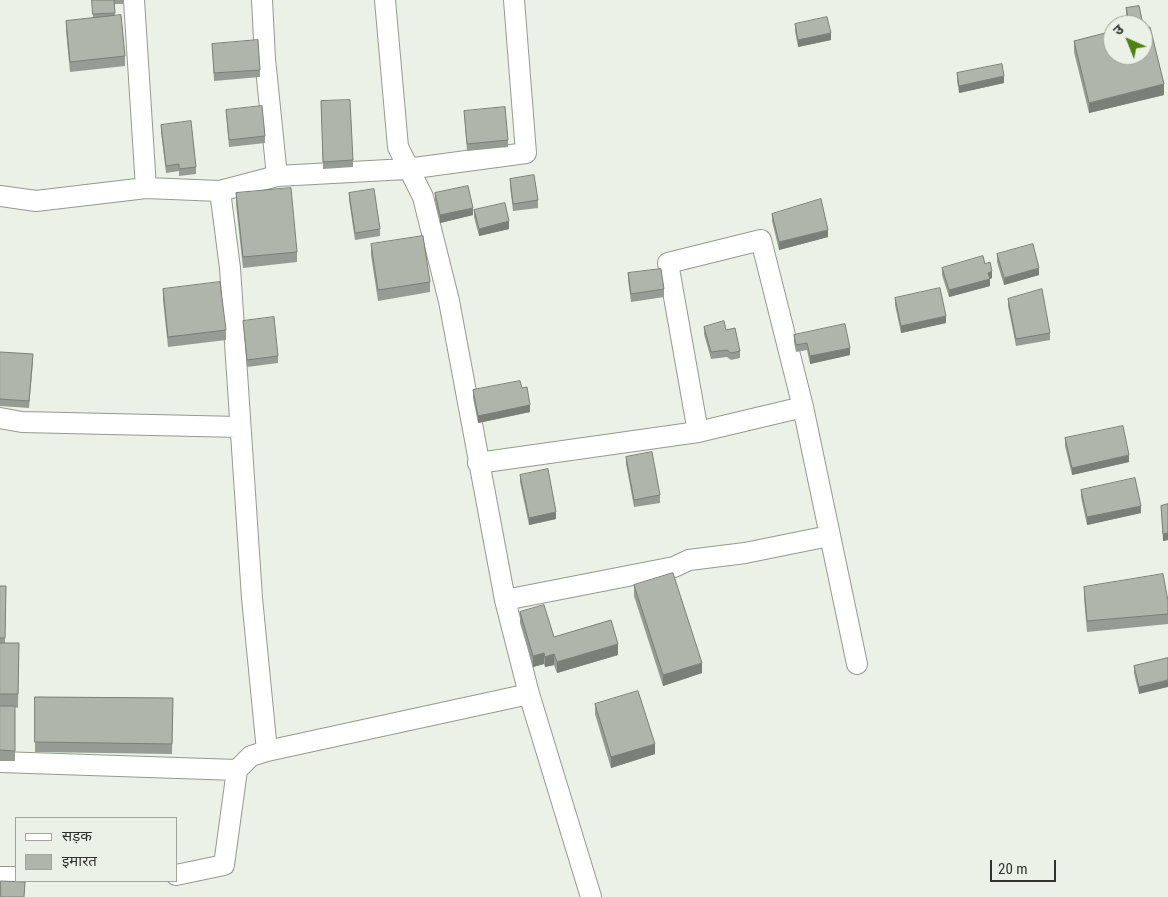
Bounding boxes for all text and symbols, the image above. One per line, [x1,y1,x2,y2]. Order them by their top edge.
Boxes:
north arrow [1103,15,1153,65]
text: उ [1110,21,1127,39]
legend [15,817,178,882]
text: सड़क [62,827,92,845]
scale bar [993,850,1059,882]
text: इमारत [62,852,97,870]
text: 20 m [998,860,1028,878]

